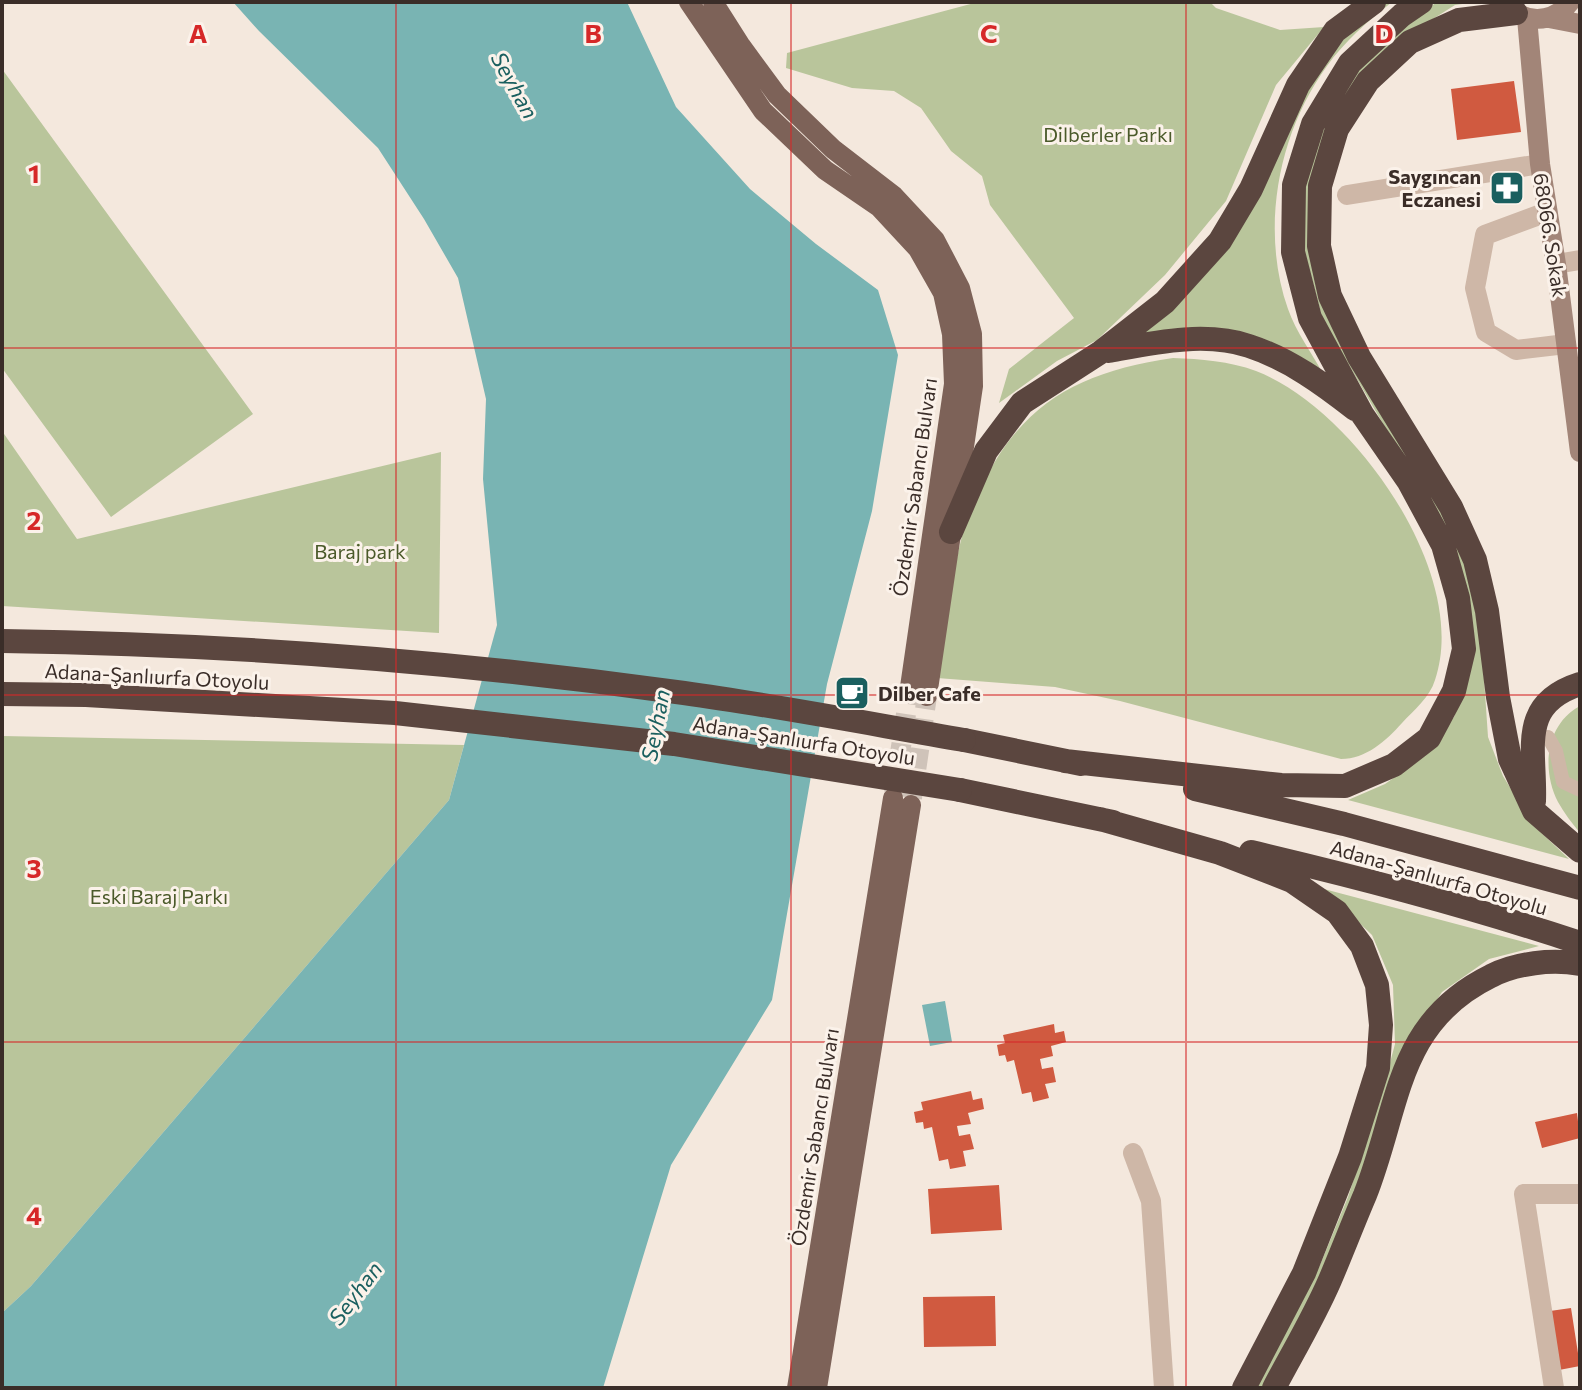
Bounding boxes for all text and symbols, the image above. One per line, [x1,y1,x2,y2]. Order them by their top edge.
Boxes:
text: A [189,17,208,48]
text: B [584,17,602,48]
text: C [980,17,998,48]
text: D [1374,17,1394,48]
water label: Seyhan [486,47,544,123]
park label: Dilberler Parkı [1043,122,1173,146]
text: 1 [28,157,40,188]
place label: Saygıncan Eczanesi [1388,164,1481,211]
pharmacy icon: Saygıncan Eczanesi [1488,169,1526,207]
street label: 68066. Sokak [1529,171,1573,299]
street label: Özdemir Sabancı Bulvarı [887,376,941,598]
text: 2 [27,504,41,535]
park label: Baraj park [314,539,406,563]
street label: Adana-Şanlıurfa Otoyolu [44,658,270,694]
cafe icon: Dilber Cafe [833,674,871,712]
place label: Dilber Cafe [878,681,981,705]
water label: Seyhan [635,687,675,763]
street label: Adana-Şanlıurfa Otoyolu [691,711,917,769]
street label: Adana-Şanlıurfa Otoyolu [1328,834,1550,920]
text: 3 [26,852,42,883]
park label: Eski Baraj Parkı [90,884,228,908]
street label: Özdemir Sabancı Bulvarı [785,1026,843,1248]
text: 4 [26,1199,42,1230]
water label: Seyhan [322,1256,388,1330]

